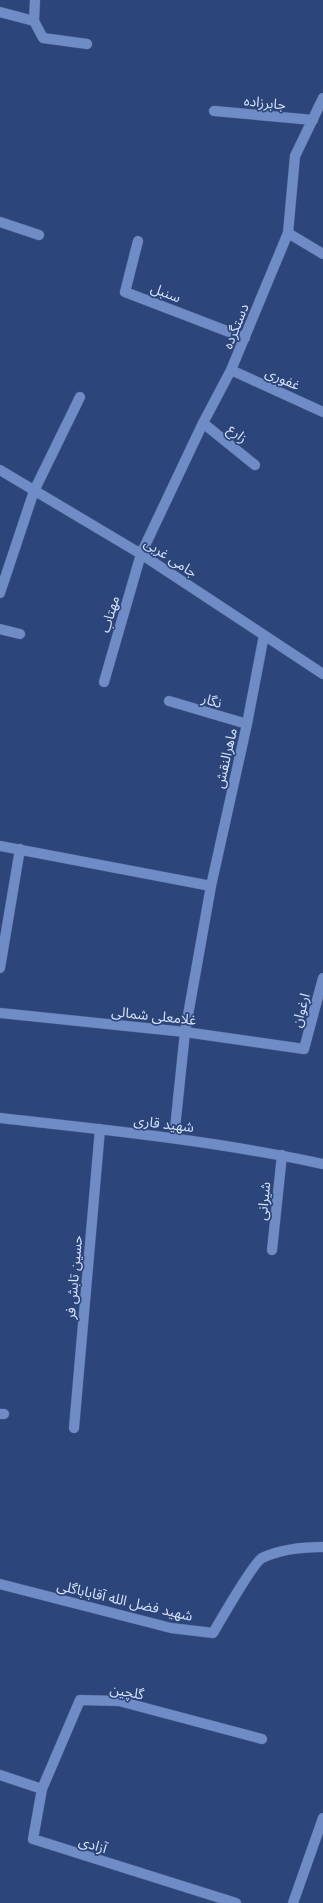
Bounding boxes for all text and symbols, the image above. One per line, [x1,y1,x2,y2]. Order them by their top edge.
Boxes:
street label: جابرزاده [243,91,287,114]
street label: سنبل [148,279,183,306]
street label: دستگرده [218,301,253,352]
street label: غفوری [263,363,303,394]
street label: زارع [223,420,251,448]
street label: جامی غربی [141,534,201,581]
street label: مهتاب [96,594,123,635]
street label: نگار [199,689,224,712]
street label: ماهرالنقش [210,726,241,790]
street label: ارغوان [287,991,314,1029]
street label: غلامعلی شمالی [111,1002,197,1029]
street label: شهید قاری [133,1111,195,1136]
street label: شیرانی [253,1181,274,1221]
street label: حسین تابش فر [61,1234,86,1321]
street label: شهید فضل الله آقاباباگلی [55,1576,195,1625]
street label: گلچین [108,1680,146,1704]
street label: آزادی [76,1832,110,1858]

